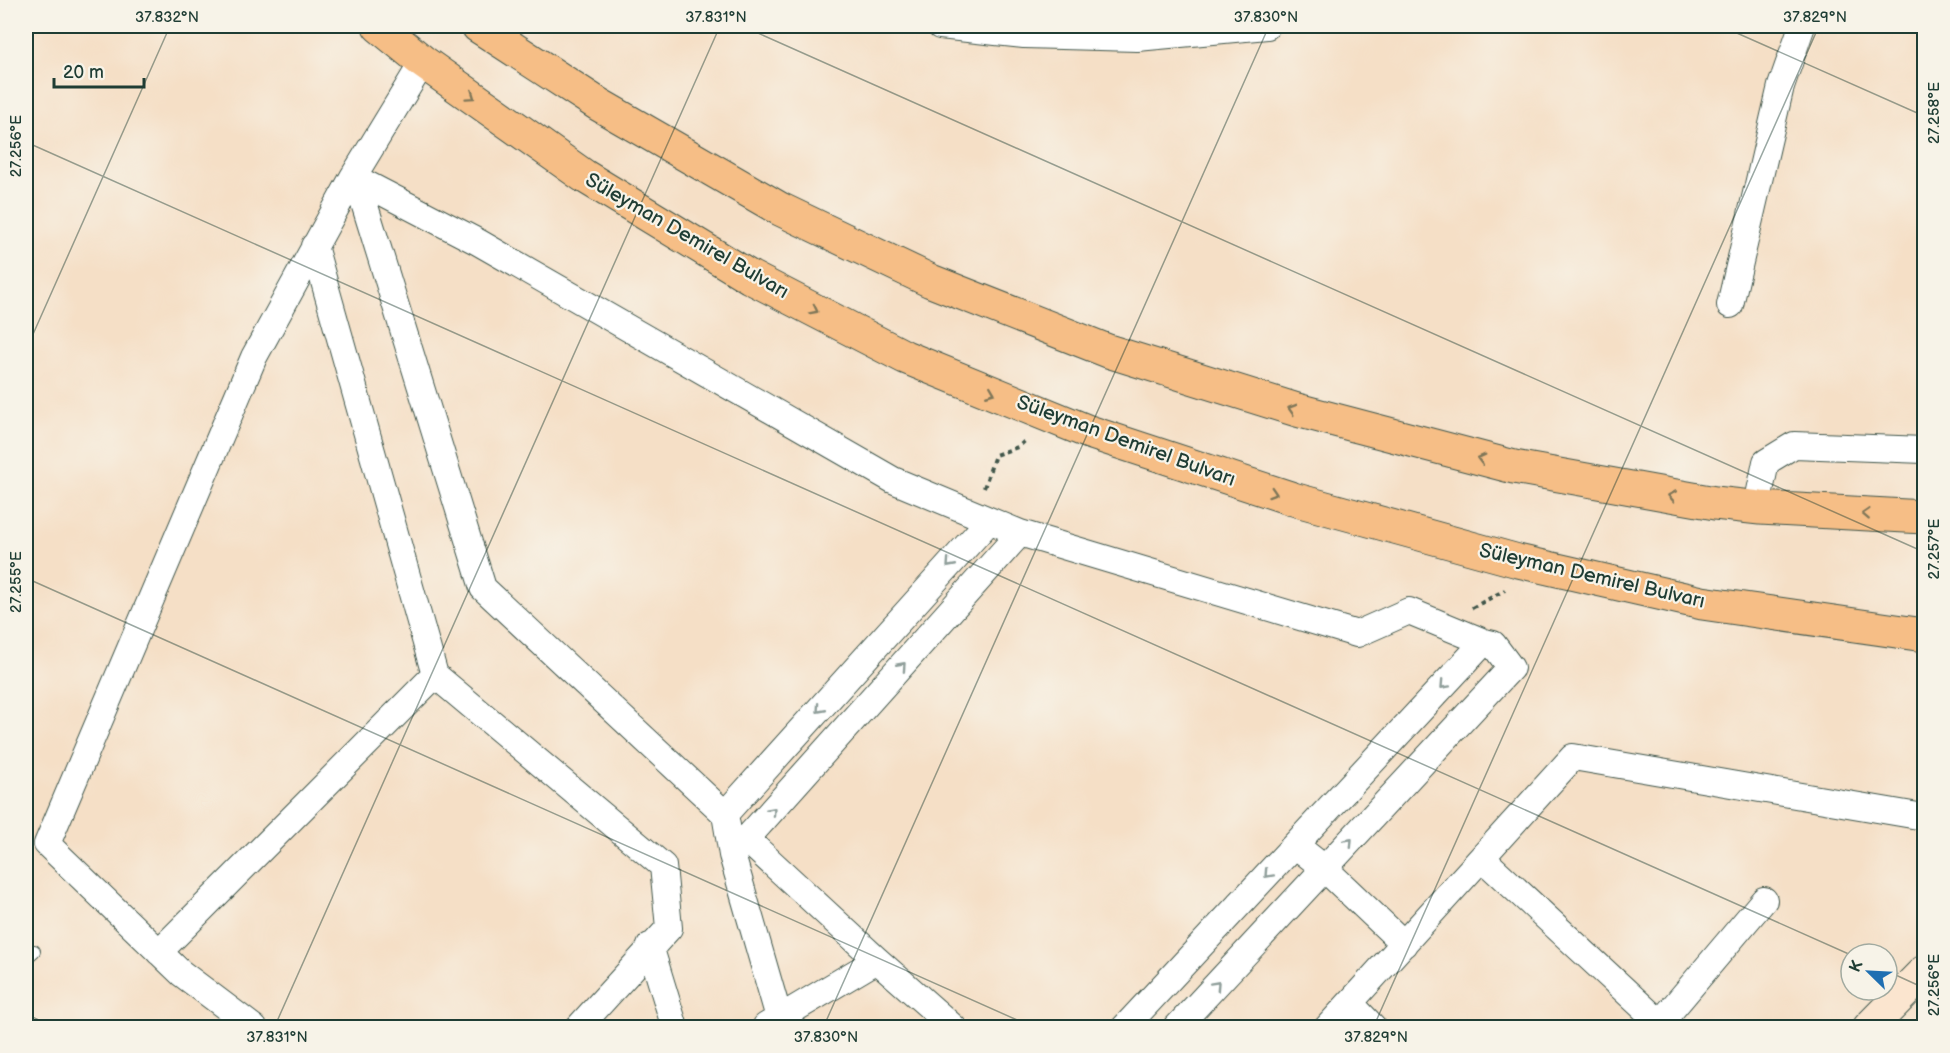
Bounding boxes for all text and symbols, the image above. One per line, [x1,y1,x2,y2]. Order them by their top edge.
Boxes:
text: 37.832°N [135,8,199,27]
text: 37.831°N [685,8,747,27]
text: 37.830°N [1234,8,1298,27]
text: 37.829°N [1783,8,1847,27]
scale bar [54,51,144,89]
text: 20 m [63,62,104,83]
text: 27.258°E [1925,82,1944,144]
one-way arrow [464,89,475,100]
text: 27.256°E [7,115,26,177]
street label: Süleyman Demirel Bulvarı [581,168,793,304]
one-way arrow [808,303,819,314]
one-way arrow [985,385,996,397]
street label: Süleyman Demirel Bulvarı [1013,390,1239,492]
one-way arrow [1287,404,1298,416]
one-way arrow [1476,453,1486,466]
one-way arrow [1267,485,1278,498]
one-way arrow [1668,490,1678,503]
one-way arrow [1862,508,1871,521]
text: 27.257°E [1925,519,1944,579]
street label: Süleyman Demirel Bulvarı [1477,538,1707,614]
text: 27.255°E [7,551,26,613]
one-way arrow [946,557,957,568]
one-way arrow [895,662,906,673]
one-way arrow [1440,678,1451,689]
one-way arrow [816,702,827,713]
one-way arrow [765,807,776,818]
one-way arrow [1342,838,1353,849]
one-way arrow [1264,867,1275,877]
north arrow [1839,942,1899,1002]
text: 27.256°E [1925,954,1944,1016]
text: K [1846,958,1868,975]
one-way arrow [1209,981,1220,991]
text: 37.831°N [246,1028,308,1047]
text: 37.830°N [794,1028,858,1047]
text: 37.829°N [1344,1028,1408,1047]

